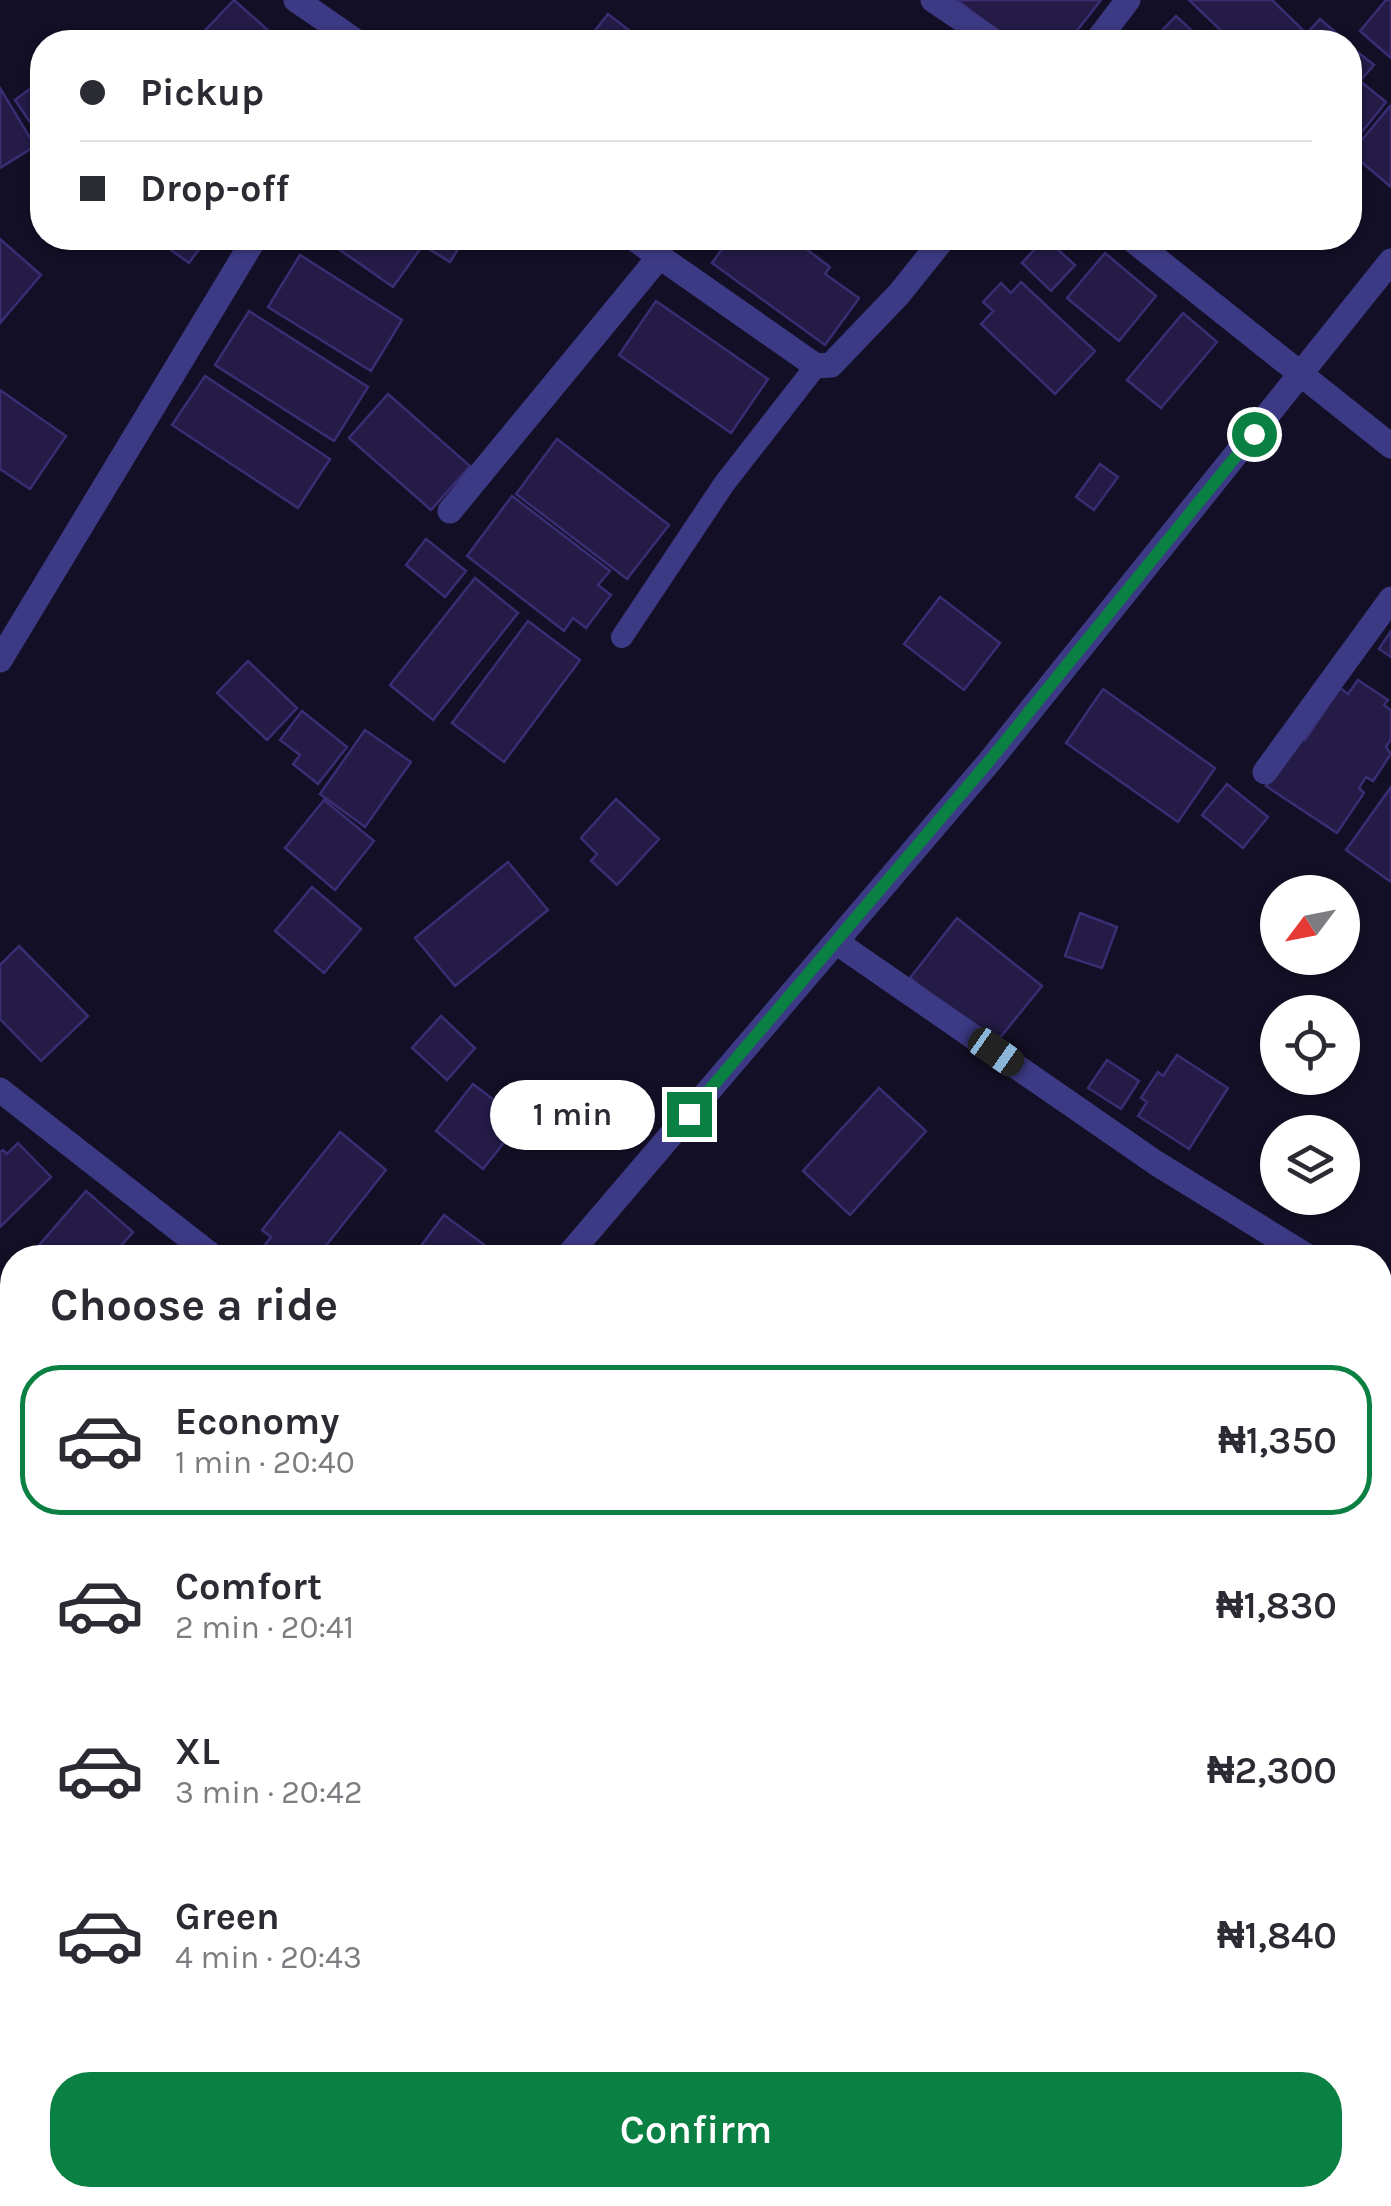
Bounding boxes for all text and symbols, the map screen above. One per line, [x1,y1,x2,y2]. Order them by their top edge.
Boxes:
text: Pickup [140,70,264,115]
text: Drop-off [140,166,289,211]
route start [1232,412,1277,457]
north arrow [1260,875,1360,975]
map controls [1260,875,1360,1215]
button: locate [1260,995,1360,1095]
car [963,1023,1029,1081]
callout: 1 min [489,1079,654,1149]
route end [667,1092,712,1137]
text: 1 min [533,1096,612,1133]
button: layers [1260,1115,1360,1215]
text: Choose a ride [50,1279,338,1331]
icon: car [55,1395,145,1485]
text: Economy [175,1399,339,1444]
text: ₦1,350 [1218,1418,1337,1463]
text: 1 min · 20:40 [175,1444,355,1481]
icon: car [55,1560,145,1650]
text: Comfort [175,1564,322,1609]
text: ₦1,830 [1216,1583,1337,1628]
text: 2 min · 20:41 [175,1609,354,1646]
icon: car [55,1725,145,1815]
text: XL [175,1729,220,1774]
text: ₦2,300 [1207,1748,1337,1793]
text: 3 min · 20:42 [175,1774,363,1811]
icon: car [55,1890,145,1980]
text: Green [175,1894,280,1939]
text: ₦1,840 [1217,1913,1337,1958]
text: 4 min · 20:43 [175,1939,362,1976]
button: Confirm [50,2072,1342,2187]

